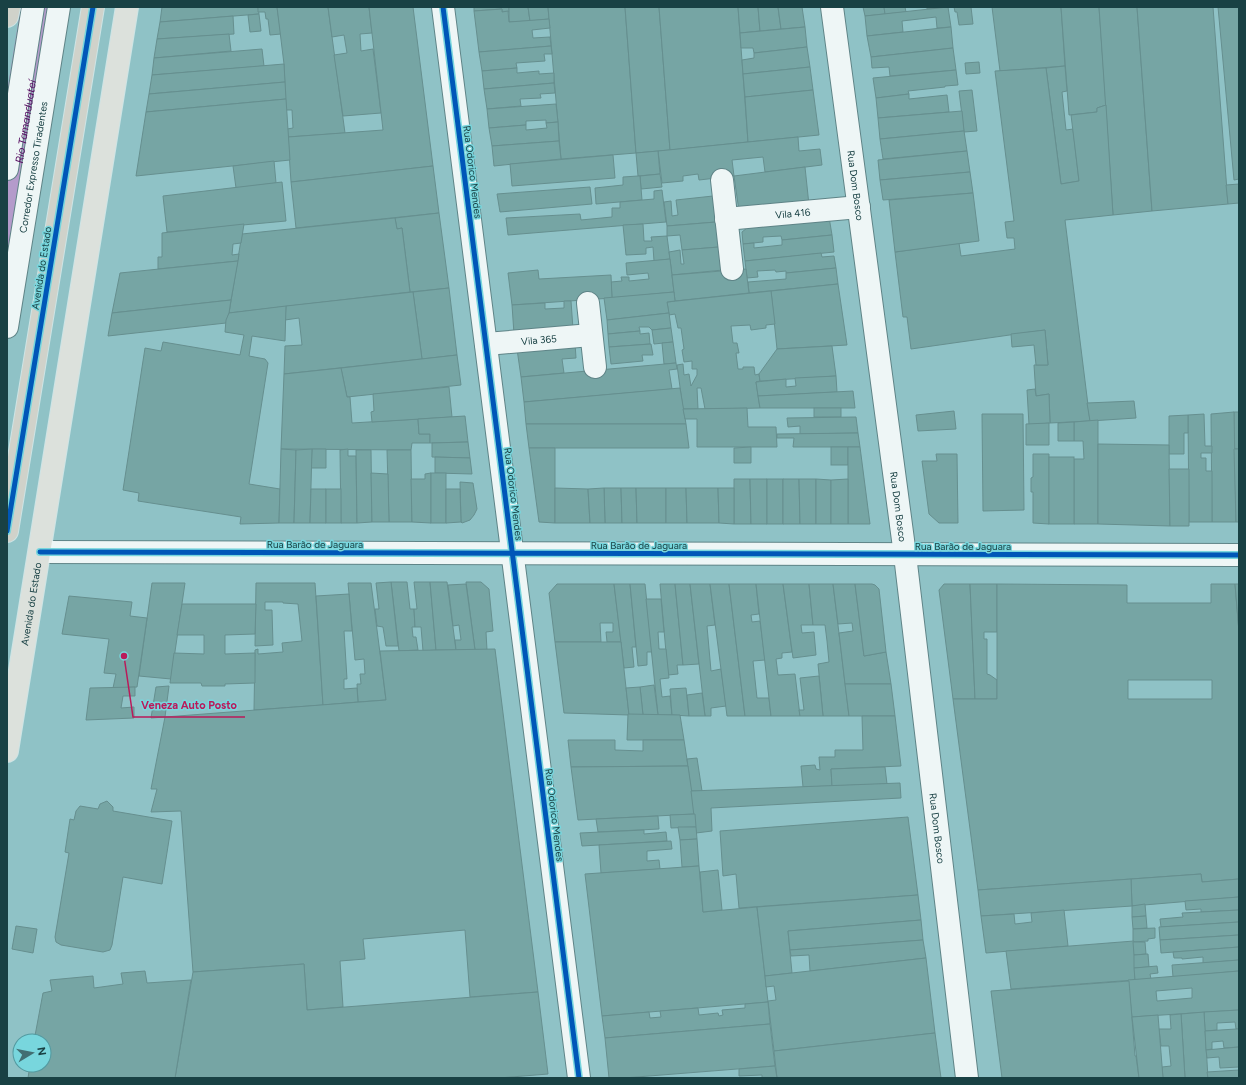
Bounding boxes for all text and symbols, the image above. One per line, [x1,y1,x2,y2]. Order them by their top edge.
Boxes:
water label: Rio Tamanduateí [13,77,39,164]
street label: Corredor Expresso Tiradentes [16,100,51,234]
street label: Rua Odorico Mendes [460,125,485,220]
street label: Rua Dom Bosco [844,149,866,222]
street label: Vila 416 [775,205,811,222]
street label: Avenida do Estado [29,226,54,310]
street label: Vila 365 [520,332,558,348]
street label: Rua Odorico Mendes [501,447,526,542]
street label: Rua Dom Bosco [887,471,909,543]
street label: Rua Barão de Jaguara [267,538,363,551]
street label: Rua Barão de Jaguara [591,539,687,552]
street label: Rua Barão de Jaguara [915,540,1011,553]
street label: Avenida do Estado [18,561,44,646]
callout: Veneza Auto Posto [133,694,245,717]
text: Veneza Auto Posto [141,699,238,712]
street label: Rua Odorico Mendes [542,768,567,863]
street label: Rua Dom Bosco [926,792,948,865]
north arrow [12,1033,52,1073]
text: N [34,1046,48,1057]

